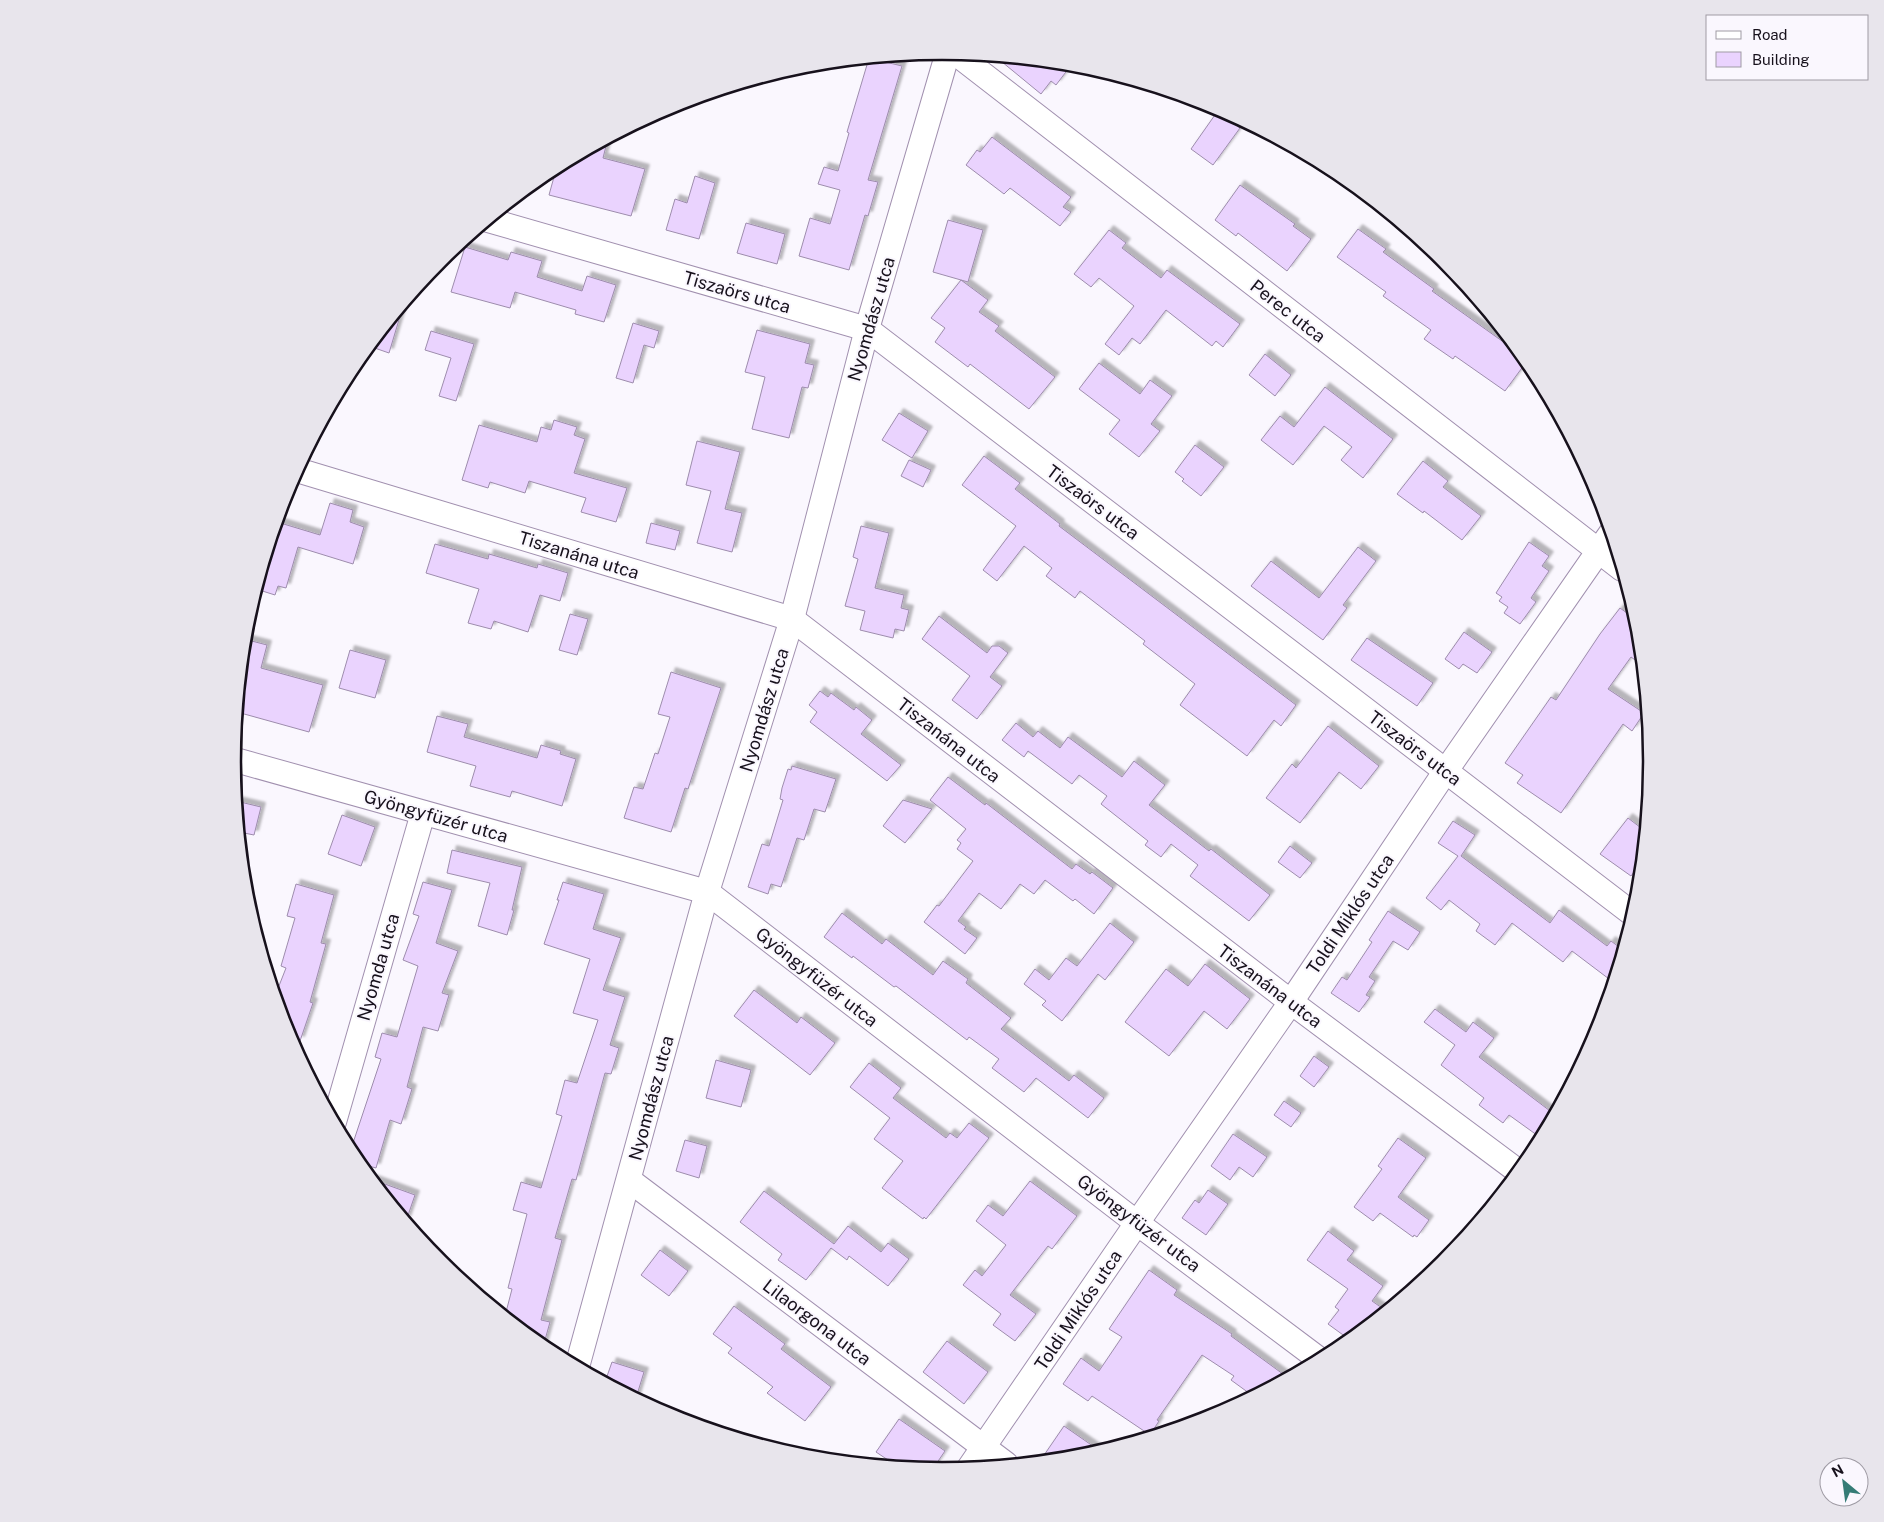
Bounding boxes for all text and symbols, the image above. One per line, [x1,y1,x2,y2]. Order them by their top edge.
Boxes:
legend [1706,15,1869,80]
text: Road [1752,26,1788,43]
text: Building [1752,51,1810,68]
street label: Nyomdász utca [843,254,899,384]
street label: Tiszaörs utca [681,267,793,317]
street label: Perec utca [1246,275,1330,347]
street label: Tiszaörs utca [1043,460,1143,544]
street label: Tiszanána utca [516,527,642,583]
street label: Nyomdász utca [735,646,793,774]
street label: Tiszanána utca [893,693,1005,787]
street label: Tiszaörs utca [1365,706,1465,790]
street label: Gyöngyfüzér utca [362,785,510,847]
street label: Toldi Miklós utca [1302,850,1398,978]
street label: Nyomda utca [353,911,403,1023]
street label: Gyöngyfüzér utca [752,923,882,1031]
street label: Tiszanána utca [1214,940,1326,1032]
street label: Nyomdász utca [624,1033,678,1163]
street label: Gyöngyfüzér utca [1073,1170,1205,1276]
street label: Toldi Miklós utca [1030,1246,1126,1374]
street label: Lilaorgona utca [759,1275,875,1369]
north arrow [1819,1457,1869,1507]
text: N [1829,1461,1846,1480]

